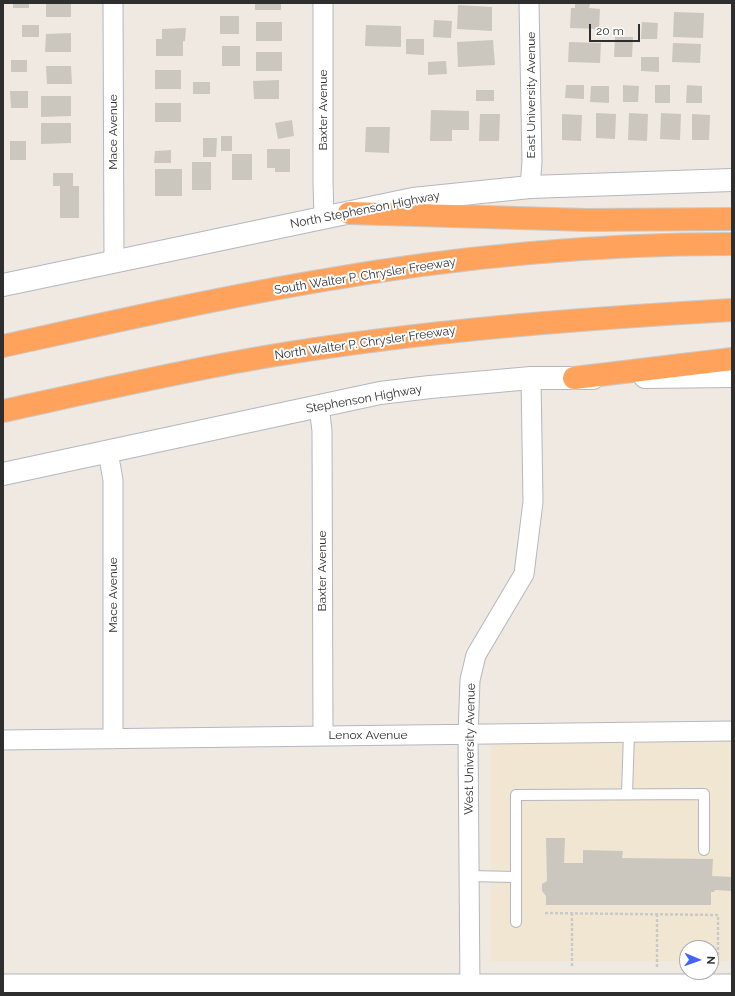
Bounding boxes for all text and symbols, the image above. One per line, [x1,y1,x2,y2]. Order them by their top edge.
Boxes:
scale bar [591,16,642,42]
text: 20 m [596,24,624,38]
street label: East University Avenue [524,32,538,158]
street label: Baxter Avenue [316,70,330,150]
street label: Mace Avenue [106,94,120,170]
street label: North Stephenson Highway [289,188,441,232]
street label: South Walter P. Chrysler Freeway [273,255,457,297]
street label: North Walter P. Chrysler Freeway [274,323,456,363]
street label: Stephenson Highway [305,382,423,416]
street label: Baxter Avenue [315,531,329,611]
street label: Mace Avenue [106,557,120,633]
street label: West University Avenue [462,683,478,815]
street label: Lenox Avenue [329,728,407,742]
north arrow [679,940,719,980]
text: N [704,956,717,965]

